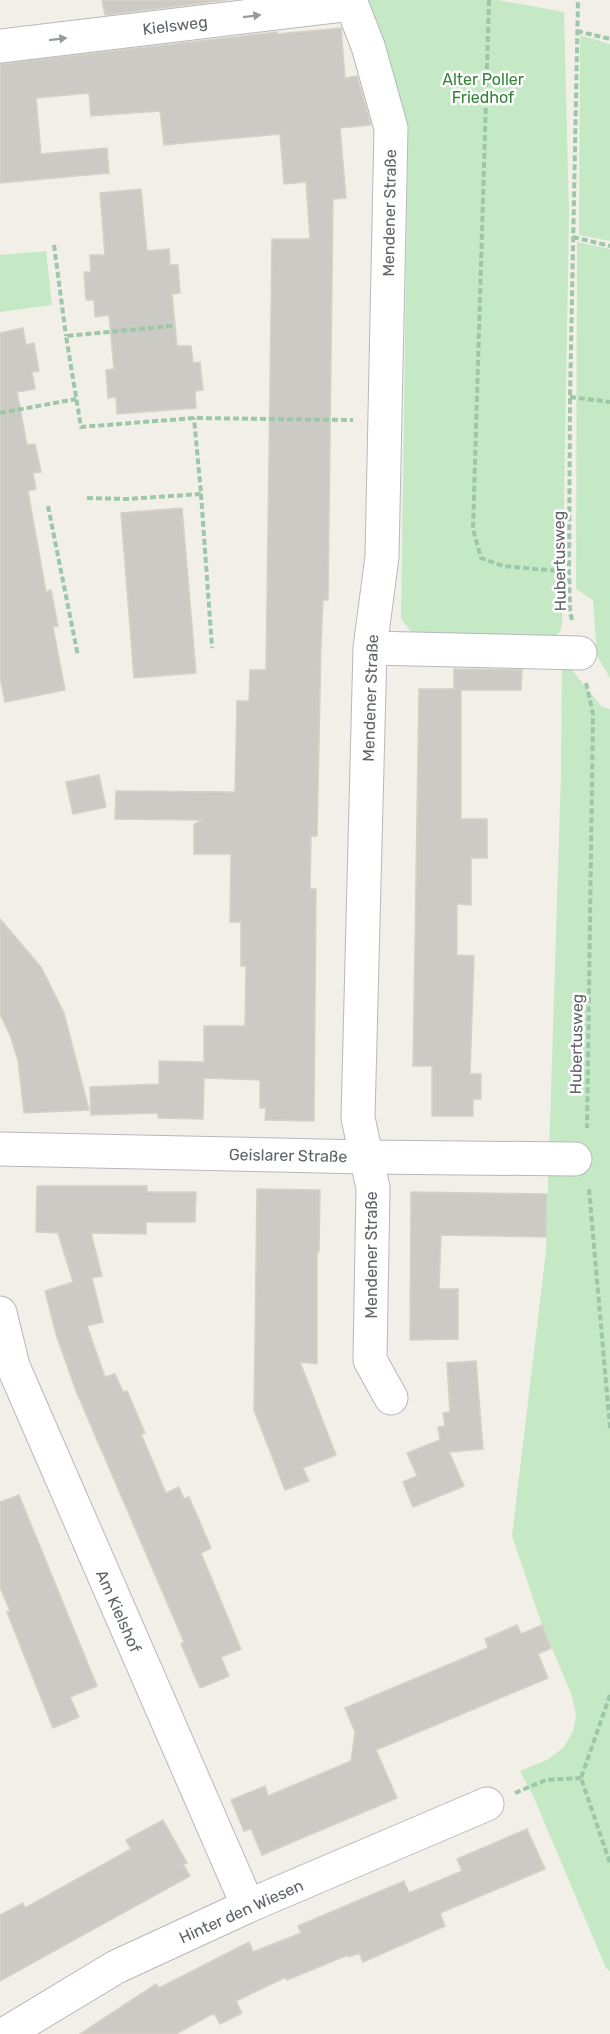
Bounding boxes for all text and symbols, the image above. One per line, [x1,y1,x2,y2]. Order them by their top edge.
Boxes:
one-way arrow [242,11,261,20]
street label: Kielsweg [141,12,209,39]
one-way arrow [49,34,68,44]
park label: Alter Poller Friedhof [442,70,524,107]
street label: Mendener Straße [379,149,400,277]
street label: Hubertusweg [549,511,570,611]
street label: Mendener Straße [359,634,382,762]
street label: Hubertusweg [566,994,587,1094]
street label: Geislarer Straße [229,1145,347,1166]
street label: Mendener Straße [362,1191,381,1319]
street label: Am Kielshof [92,1567,146,1656]
street label: Hinter den Wiesen [176,1876,306,1947]

